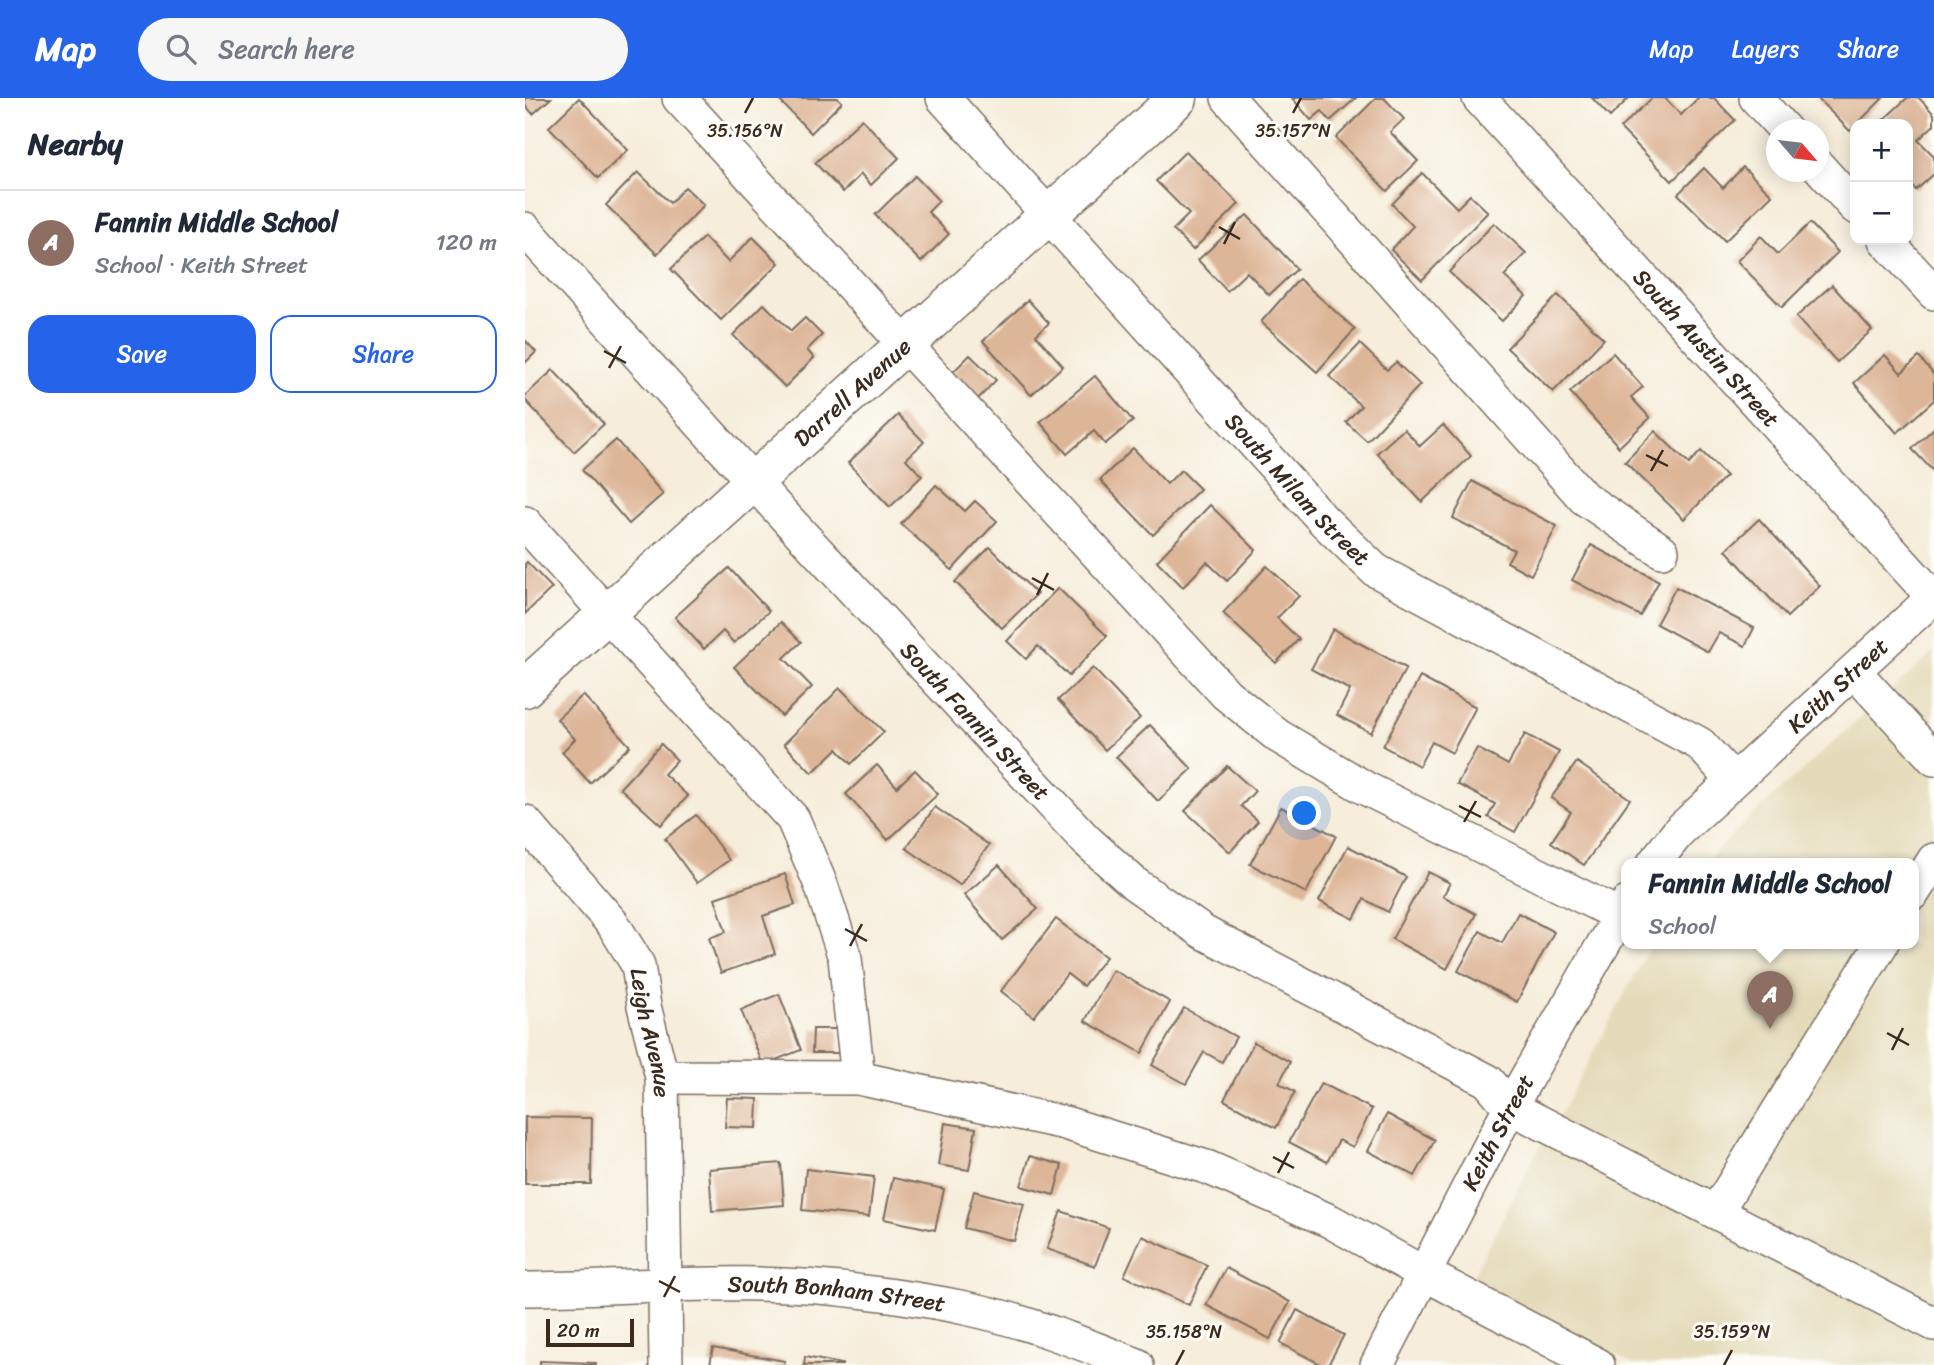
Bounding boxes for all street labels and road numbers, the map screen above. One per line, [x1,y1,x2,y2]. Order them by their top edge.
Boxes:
street label: South Austin Street [1623,259,1790,437]
street label: Darrell Avenue [783,327,921,457]
street label: South Milam Street [1214,403,1380,576]
street label: Keith Street [1777,627,1898,743]
street label: South Fannin Street [890,632,1061,811]
street label: Leigh Avenue [618,965,683,1098]
street label: Keith Street [1450,1066,1545,1198]
street label: South Bonham Street [728,1263,949,1324]

